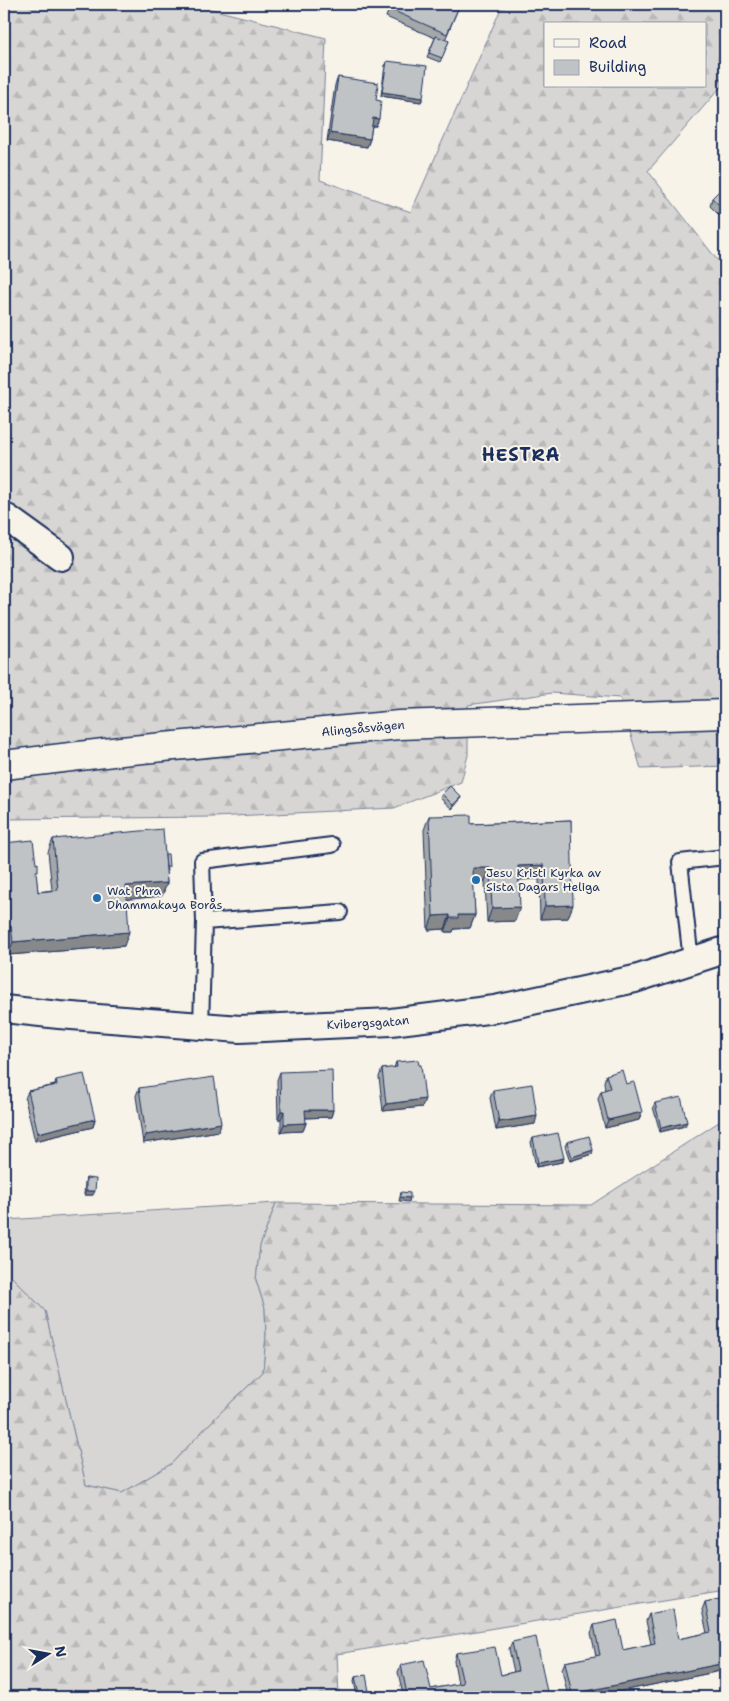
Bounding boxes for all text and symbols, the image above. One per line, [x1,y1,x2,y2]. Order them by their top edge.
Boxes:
legend [544,22,706,88]
text: Road [589,33,627,53]
text: Building [589,57,646,77]
district label: HESTRA [482,443,560,467]
street label: Alingsåsvägen [321,717,405,740]
place label: Jesu Kristi Kyrka av Sista Dagars Heliga [486,865,601,895]
marker: Jesu Kristi Kyrka av Sista Dagars Heliga [470,874,482,886]
place label: Wat Phra Dhammakaya Borås [107,883,222,913]
marker: Wat Phra Dhammakaya Borås [91,892,103,904]
street label: Kvibergsgatan [326,1012,410,1033]
north arrow [22,1628,72,1678]
text: N [51,1644,71,1659]

